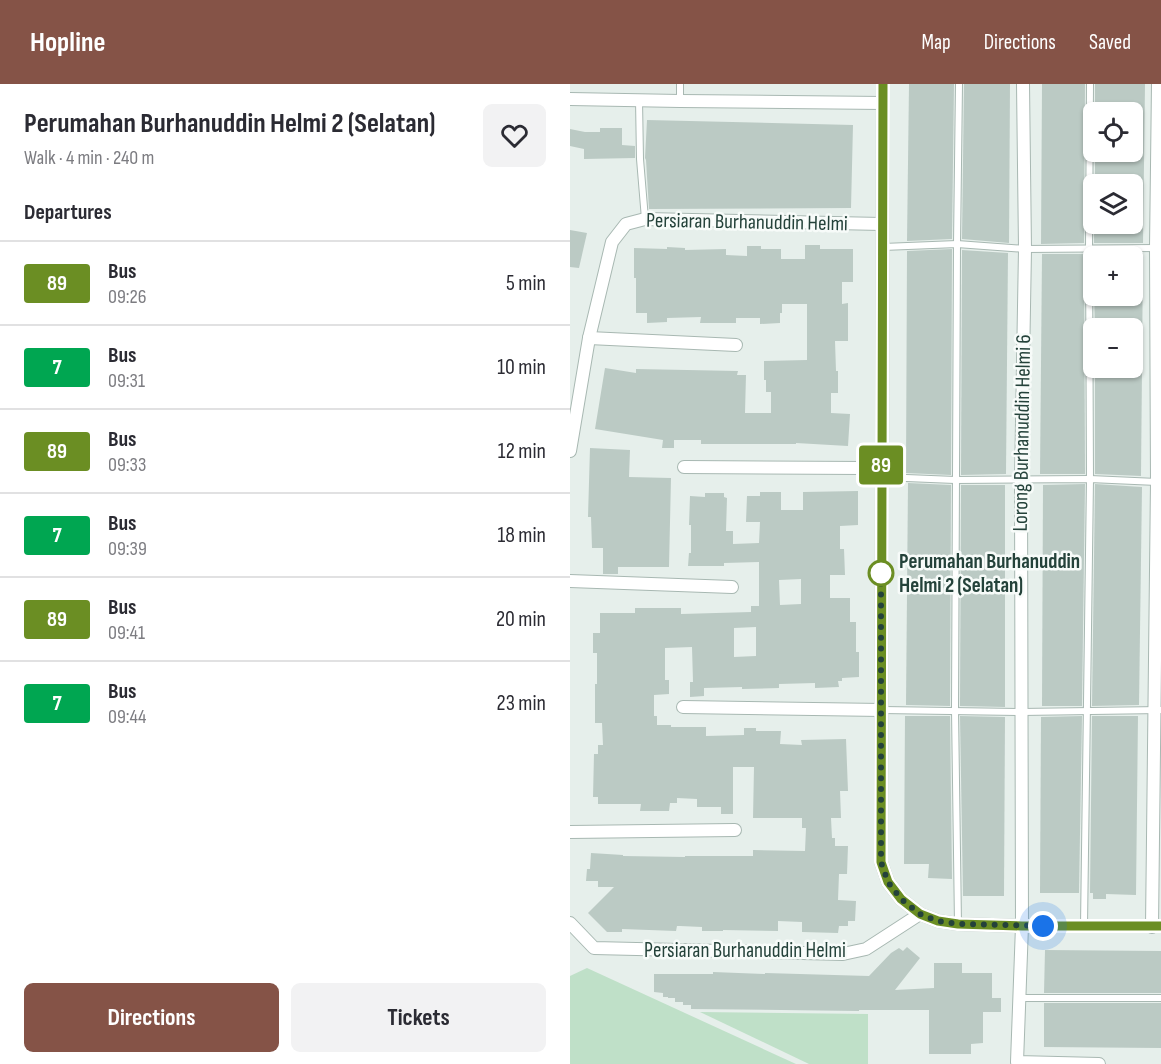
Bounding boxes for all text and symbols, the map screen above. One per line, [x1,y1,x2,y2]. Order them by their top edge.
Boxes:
text: Hopline [30,26,105,59]
text: Map [921,30,951,55]
text: Directions [984,30,1056,55]
text: Saved [1089,30,1131,55]
map controls [1083,102,1143,378]
button: locate [1083,102,1143,162]
button: heart [483,104,546,167]
text: Perumahan Burhanuddin Helmi 2 (Selatan) [24,107,436,140]
text: Walk · 4 min · 240 m [24,146,154,170]
button: layers [1083,174,1143,234]
text: Departures [24,199,112,226]
street label: Persiaran Burhanuddin Helmi [646,208,848,236]
button: + [1083,246,1143,306]
text: Bus [108,258,137,285]
text: 5 min [506,270,546,297]
text: 89 [47,271,67,296]
text: 09:26 [108,285,147,309]
button: − [1083,318,1143,378]
street label: Lorong Burhanuddin Helmi 6 [1008,334,1036,532]
text: Bus [108,342,137,369]
text: 10 min [497,354,546,381]
text: 7 [52,355,62,380]
text: 09:31 [108,369,145,393]
text: Bus [108,426,137,453]
text: 12 min [498,438,546,465]
text: 89 [47,439,67,464]
line badge: 89 [854,446,908,484]
text: 09:33 [108,453,146,477]
text: 89 [871,453,891,478]
text: Bus [108,510,137,537]
text: 18 min [498,522,546,549]
text: 7 [52,523,62,548]
text: 09:39 [108,537,147,561]
place label: Perumahan Burhanuddin Helmi 2 (Selatan) [899,549,1080,598]
marker: Perumahan Burhanuddin Helmi 2 (Selatan) [868,560,894,586]
text: Bus [108,594,137,621]
text: 20 min [496,606,546,633]
text: 89 [47,607,67,632]
text: 09:41 [108,621,145,645]
text: Bus [108,678,137,705]
text: 23 min [497,690,546,717]
text: 7 [52,691,62,716]
text: 09:44 [108,705,146,729]
your location [1028,911,1058,941]
street label: Persiaran Burhanuddin Helmi [644,938,846,963]
button: Directions [24,983,279,1052]
button: Tickets [291,983,546,1052]

